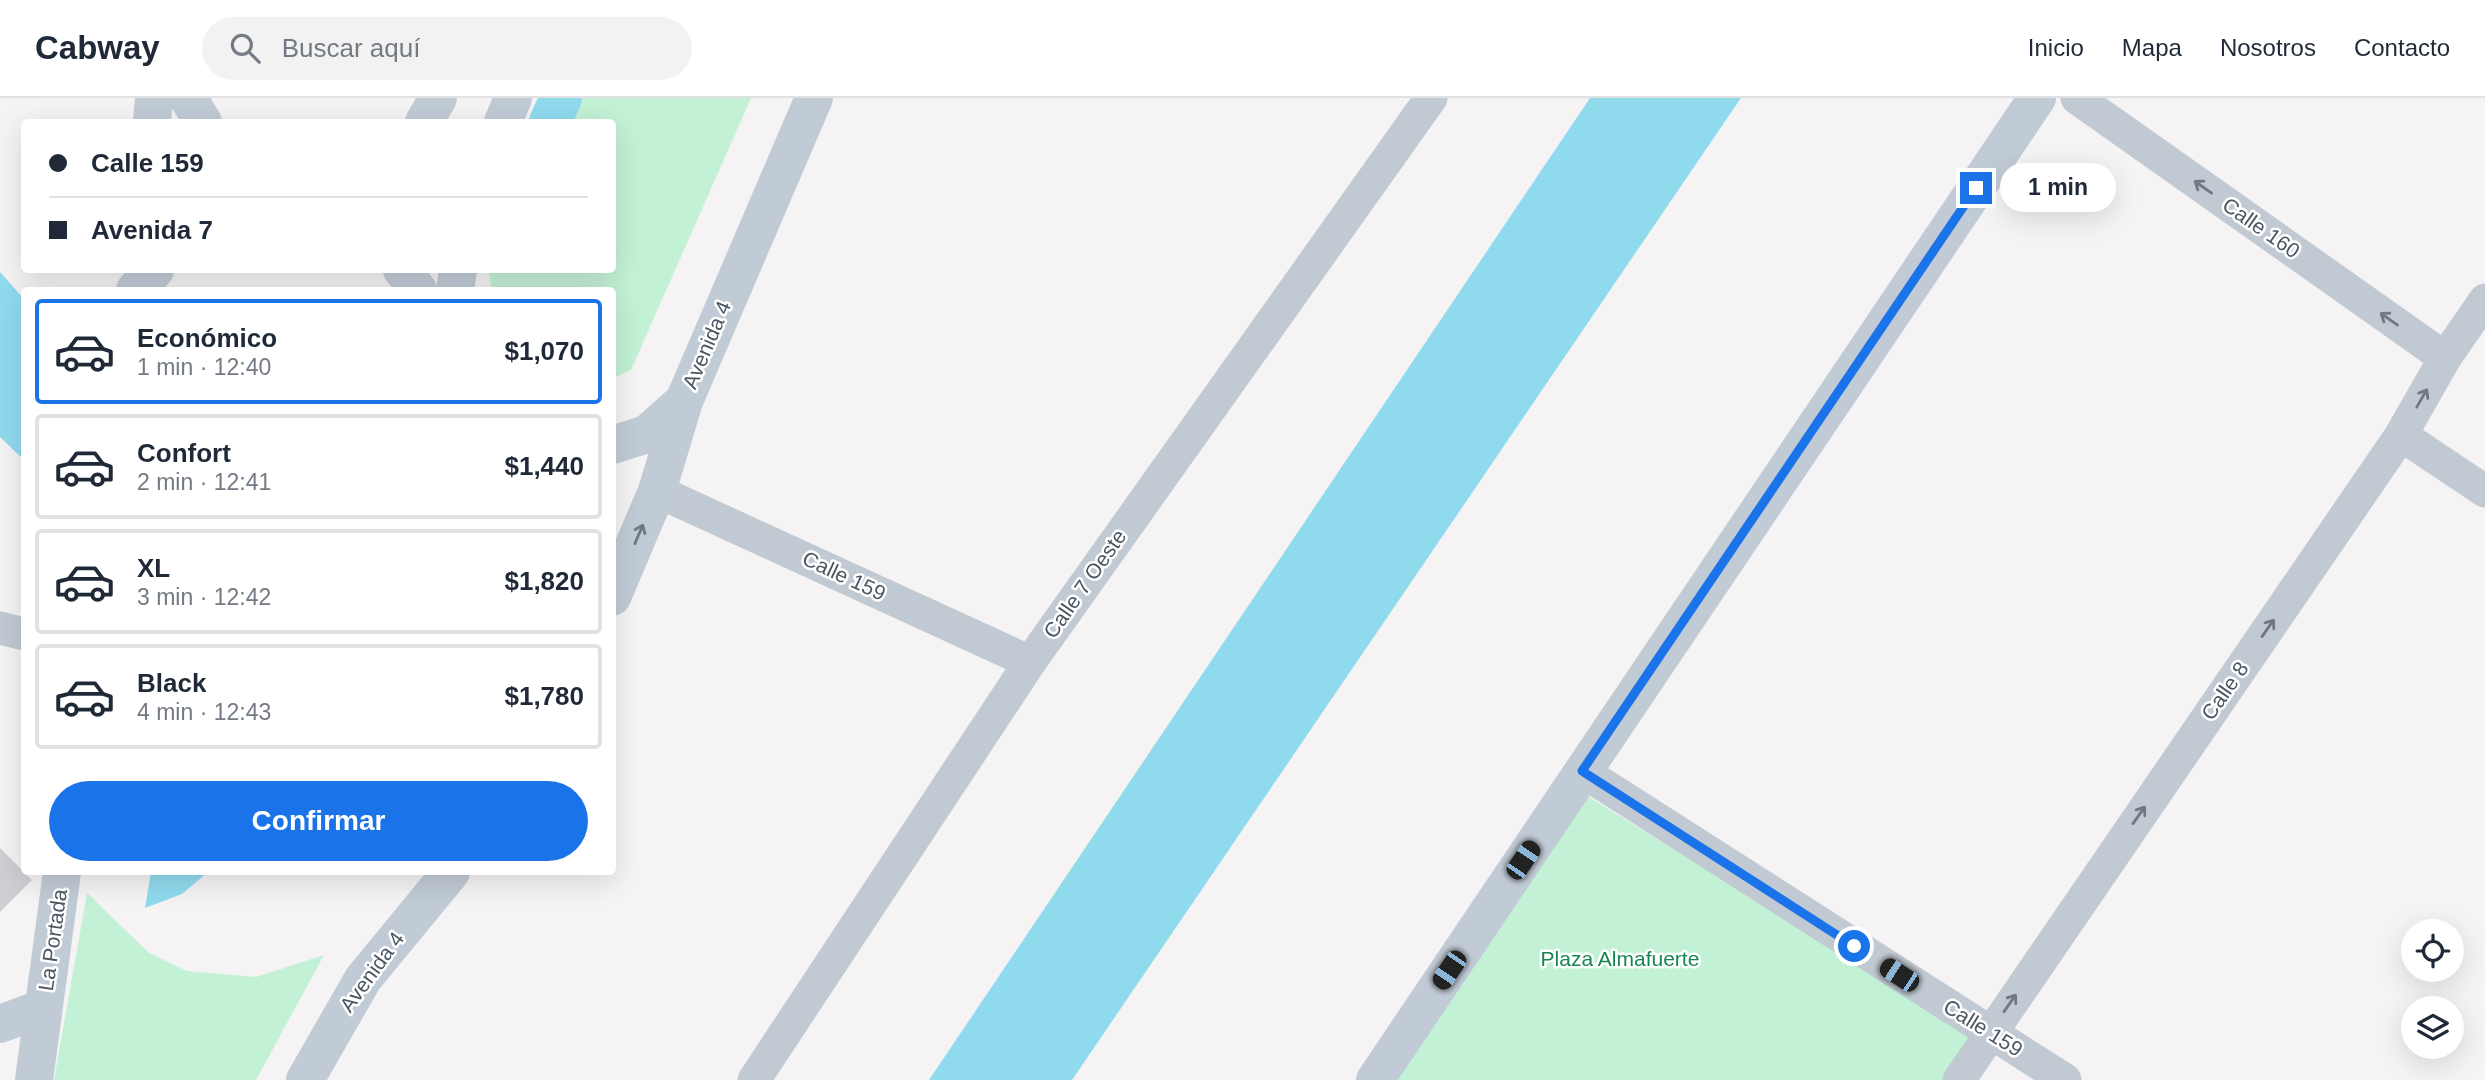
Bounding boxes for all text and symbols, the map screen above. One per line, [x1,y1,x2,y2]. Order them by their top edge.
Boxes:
search box [202,17,692,80]
text: Cabway [35,29,160,66]
icon: search [226,29,264,67]
text: Buscar aquí [282,33,420,63]
text: Inicio [2028,34,2084,61]
text: Mapa [2122,34,2182,61]
text: Nosotros [2220,34,2316,61]
text: Contacto [2354,34,2450,61]
text: Calle 159 [91,148,204,178]
callout: 1 min [2000,164,2116,212]
route end [1960,172,1992,204]
text: 1 min [2028,174,2088,200]
one-way arrow [2194,180,2213,194]
street label: Calle 160 [2218,193,2304,262]
text: Avenida 7 [91,215,213,245]
street label: Avenida 4 [678,297,735,392]
one-way arrow [2380,312,2399,326]
icon: car [53,320,116,383]
text: Económico [137,323,277,353]
text: $1,070 [504,336,584,366]
text: 1 min · 12:40 [137,354,271,380]
one-way arrow [2415,389,2429,409]
icon: car [53,435,116,498]
text: Confort [137,438,231,468]
text: $1,440 [504,451,584,481]
text: 2 min · 12:41 [137,469,271,495]
one-way arrow [633,524,646,545]
street label: Calle 7 Oeste [1039,525,1130,642]
street label: Calle 159 [799,546,889,605]
icon: car [53,550,116,613]
text: XL [137,553,170,583]
text: $1,820 [504,566,584,596]
text: 3 min · 12:42 [137,584,271,610]
one-way arrow [2261,619,2275,638]
street label: Calle 8 [2196,657,2253,724]
icon: car [53,665,116,728]
text: Black [137,668,206,698]
text: $1,780 [504,681,584,711]
text: 4 min · 12:43 [137,699,271,725]
button: Confirmar [49,781,588,861]
one-way arrow [2132,806,2146,825]
car [1503,837,1544,883]
street label: La Portada [34,887,71,992]
map controls [2401,919,2464,1059]
button: locate [2401,919,2464,982]
street label: Avenida 4 [335,927,408,1016]
route start [1838,930,1870,962]
car [1429,947,1470,993]
park label: Plaza Almafuerte [1541,947,1699,970]
car [1876,955,1923,995]
one-way arrow [2003,993,2017,1013]
street label: Calle 159 [1940,994,2027,1061]
button: layers [2401,996,2464,1059]

